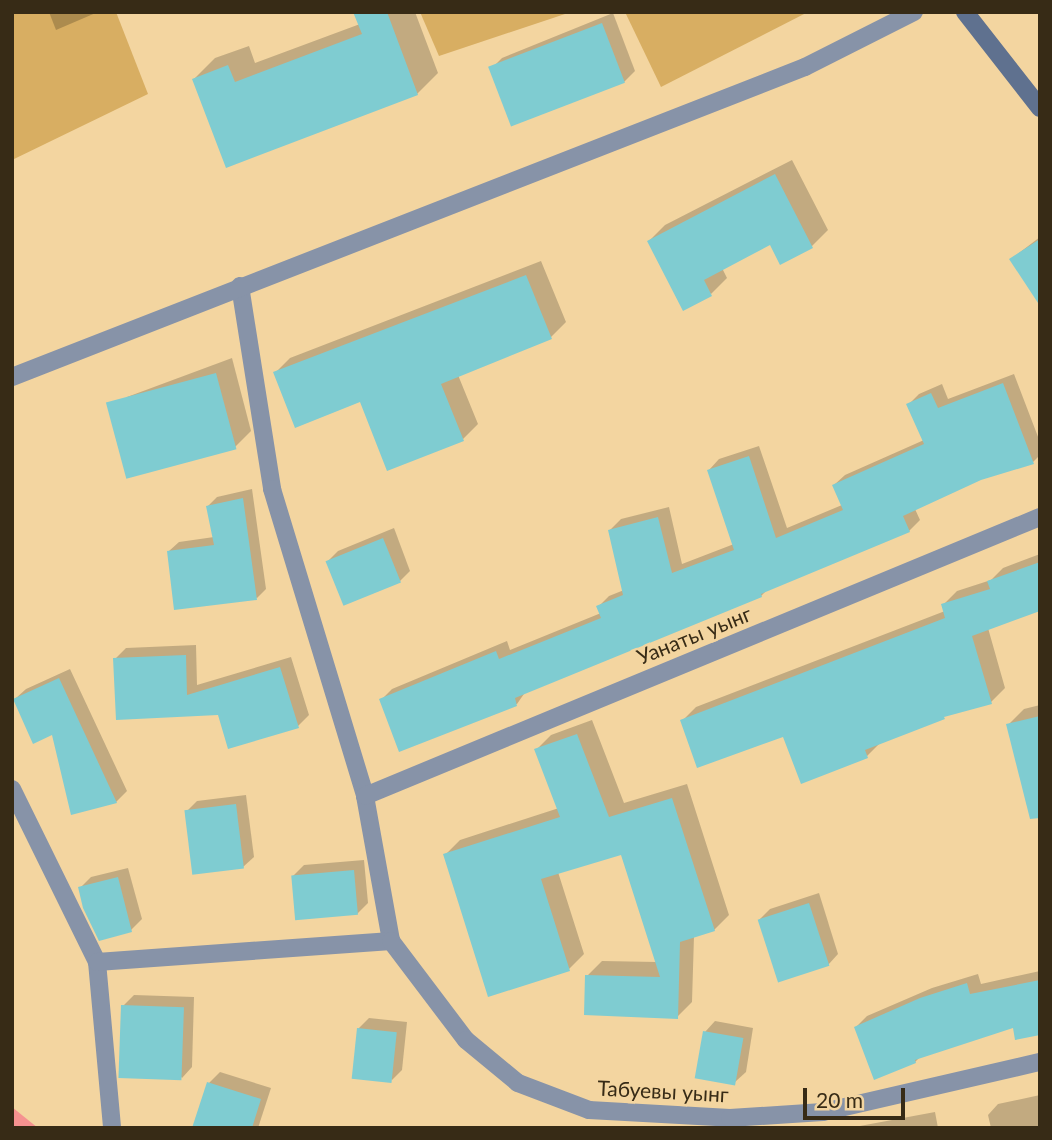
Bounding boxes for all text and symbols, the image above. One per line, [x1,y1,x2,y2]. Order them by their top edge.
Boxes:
street label: Уанаты уынг [633,601,755,669]
scale bar [807,1074,908,1118]
street label: Табуевы уынг [597,1075,729,1107]
text: 20 m [816,1087,863,1112]

